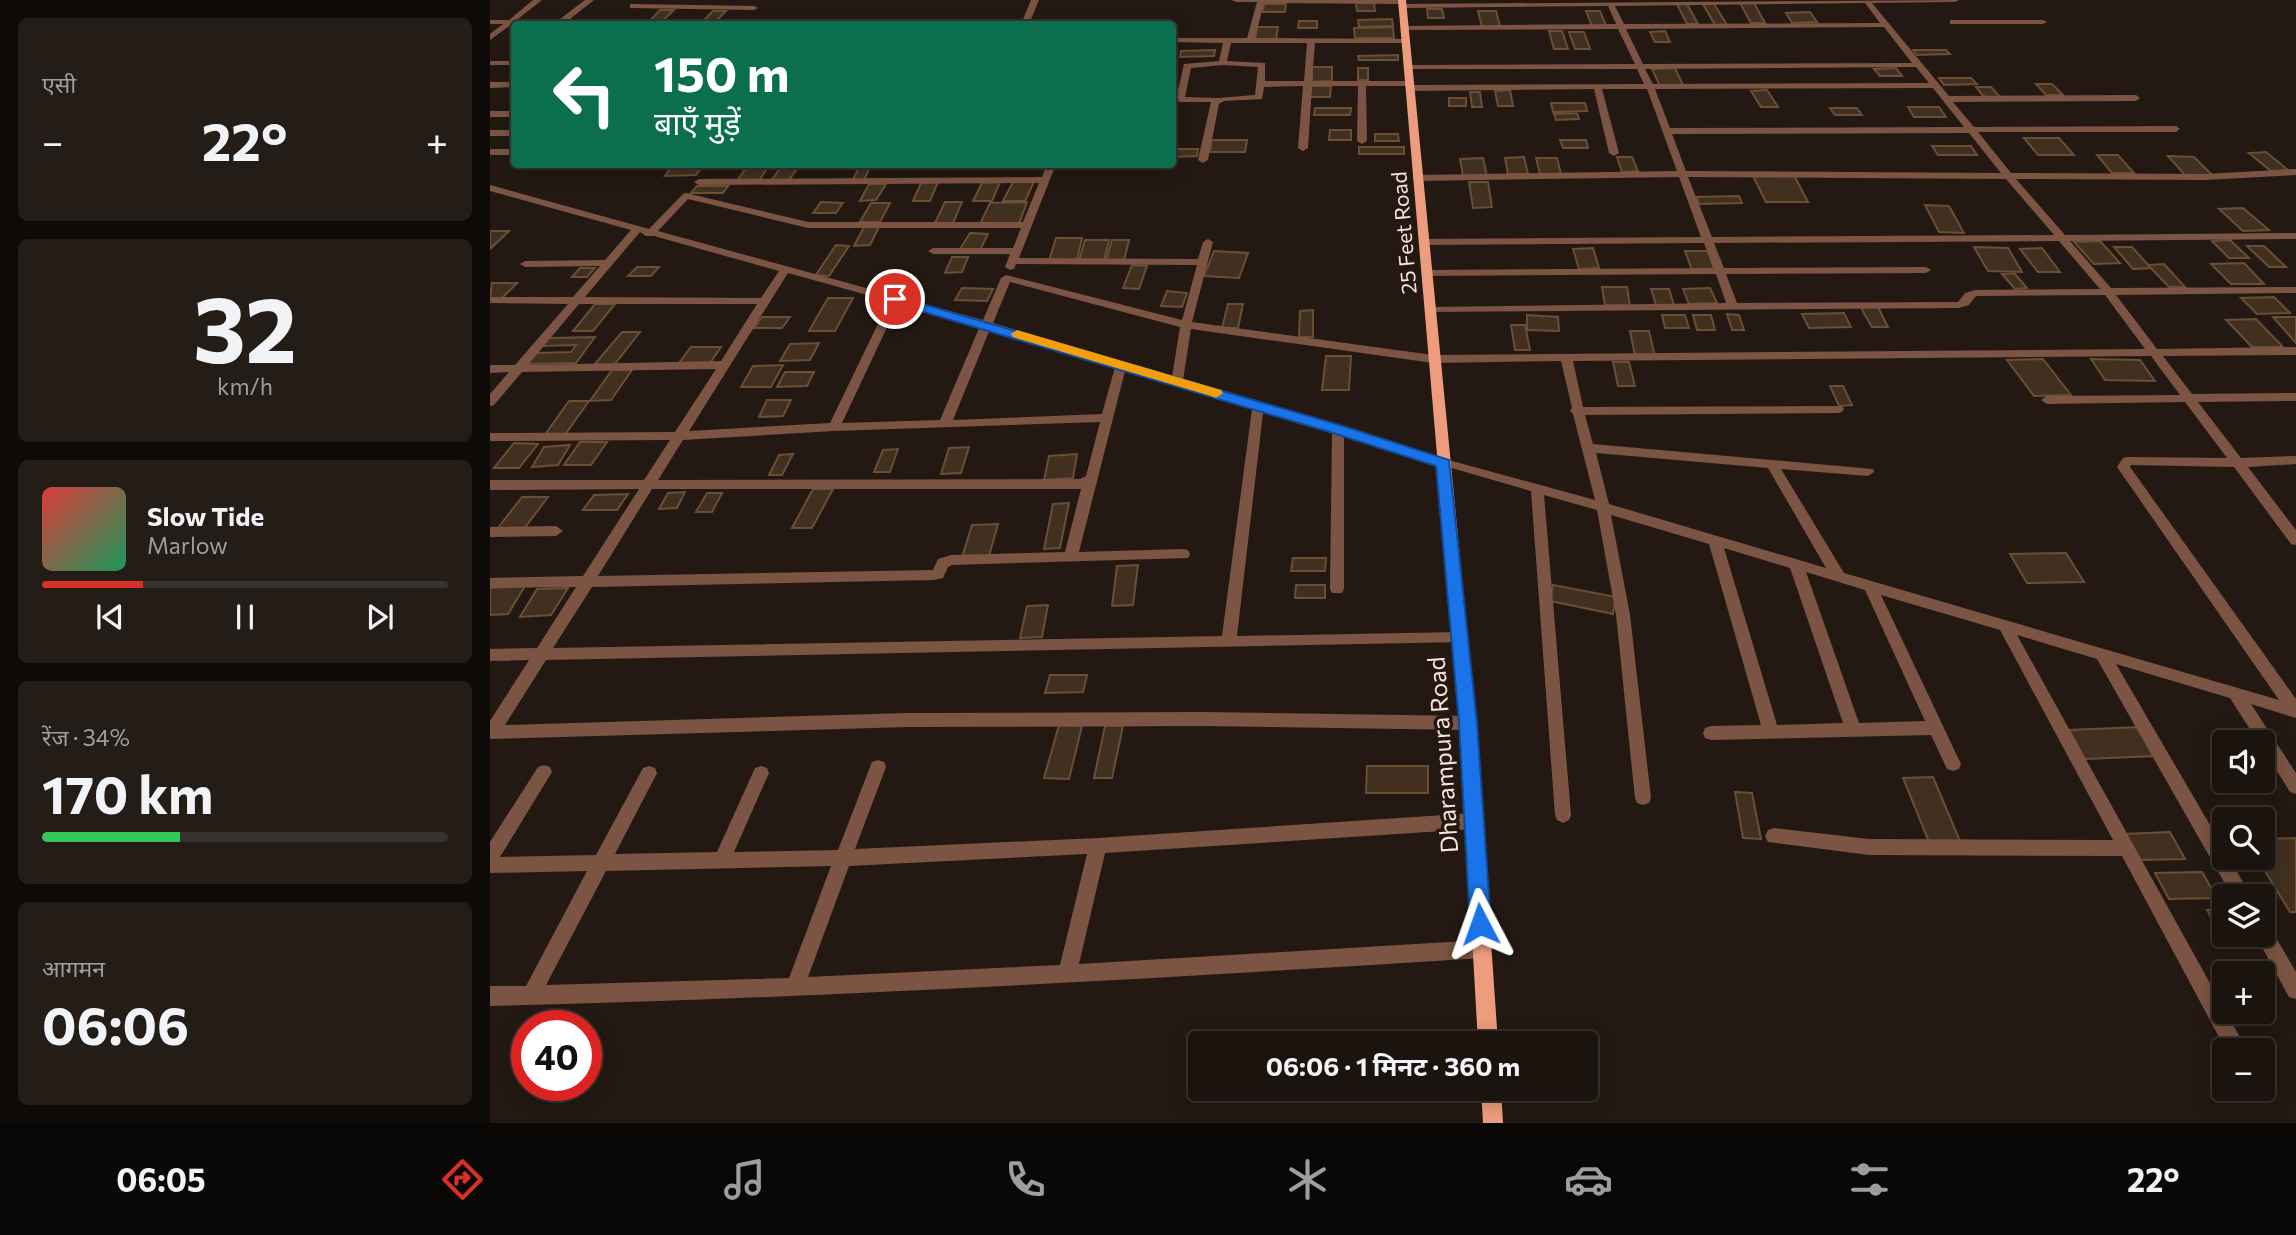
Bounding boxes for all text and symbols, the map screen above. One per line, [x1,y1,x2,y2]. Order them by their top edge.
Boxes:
text: 150 m [654,42,789,102]
icon: left [539,49,630,140]
text: एसी [42,70,76,98]
text: बाएँ मुड़ें [654,102,741,142]
text: 22° [202,108,287,172]
text: − [42,117,64,164]
text: + [426,117,448,164]
street label: 25 Feet Road [1385,171,1421,295]
pin [865,269,925,329]
text: 32 [193,270,297,382]
icon: arrive [876,280,914,318]
text: km/h [217,372,273,400]
text: Slow Tide [147,500,264,531]
text: Marlow [147,531,228,559]
icon: previous [91,598,129,636]
icon: pause [226,598,264,636]
icon: next [361,598,399,636]
street label: Dharampura Road [1421,656,1463,854]
text: रेंज · 34% [42,723,130,751]
map controls [2212,730,2275,1101]
button: sound [2212,730,2275,793]
text: 170 km [42,761,214,825]
button: search [2212,807,2275,870]
button: layers [2212,884,2275,947]
position arrow [1443,887,1517,961]
text: आगमन [42,954,105,982]
button: + [2212,961,2275,1024]
text: 06:06 [42,992,189,1056]
speed limit sign: 40 [511,1010,602,1101]
button: − [2212,1038,2275,1101]
text: 06:06 · 1 मिनट · 360 m [1266,1050,1520,1081]
icon: directions [438,1155,487,1204]
icon: music [720,1155,769,1204]
icon: phone [1001,1155,1050,1204]
icon: climate [1283,1155,1332,1204]
icon: car [1564,1155,1613,1204]
icon: filters [1845,1155,1894,1204]
text: 06:05 [116,1159,206,1199]
text: 22° [2127,1159,2180,1199]

